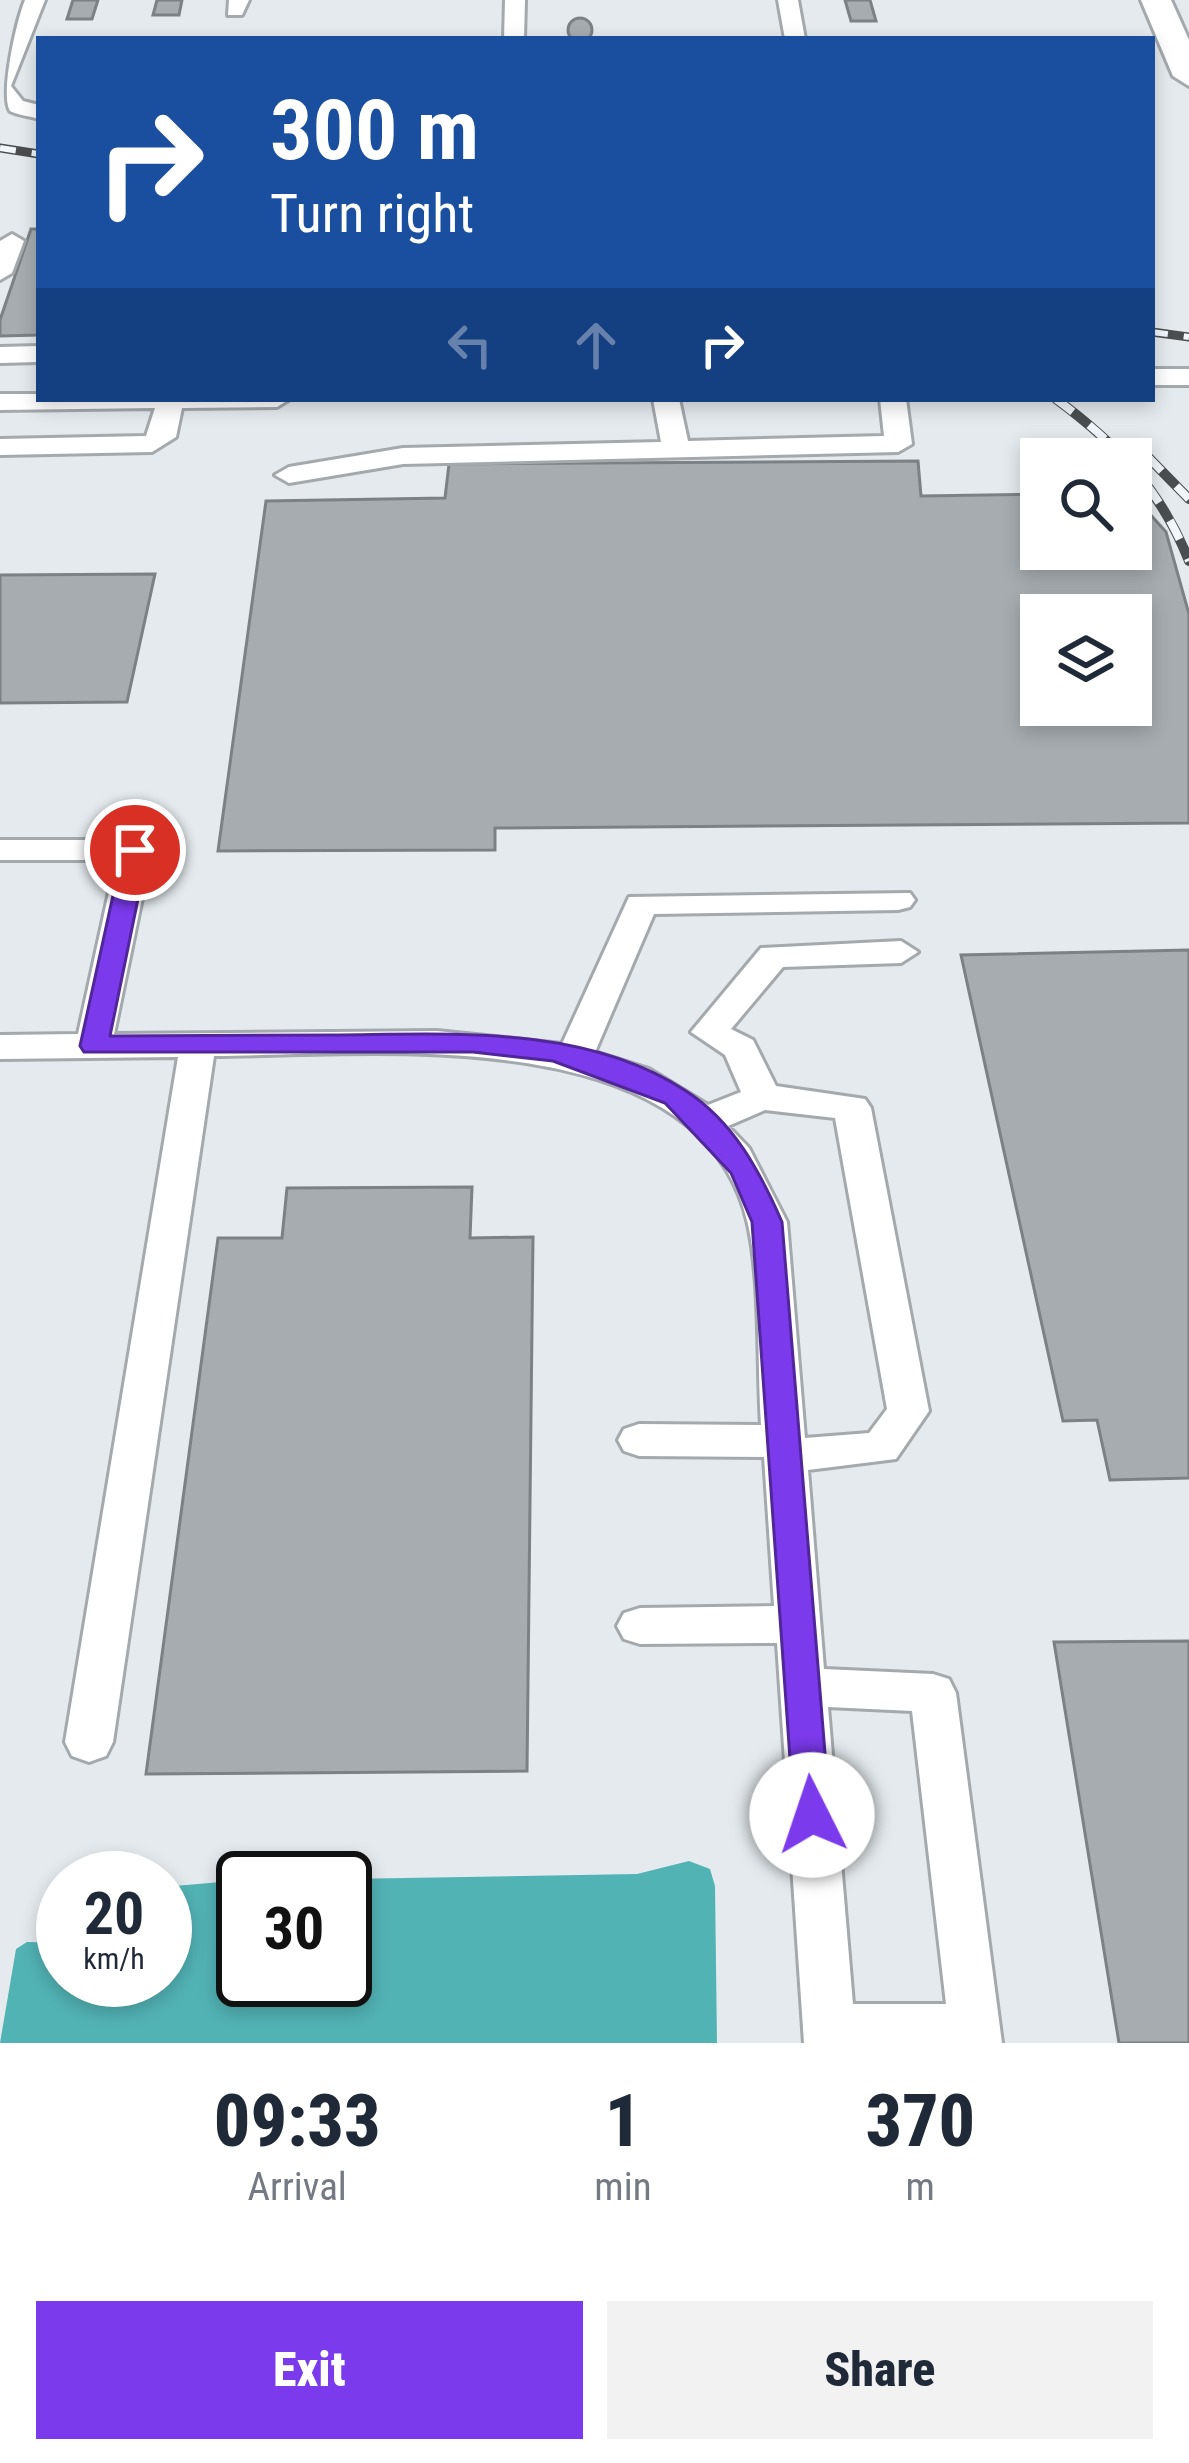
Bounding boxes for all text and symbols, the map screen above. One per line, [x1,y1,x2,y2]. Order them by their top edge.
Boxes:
text: 300 m [270,81,479,180]
icon: right [72,84,228,240]
text: Turn right [270,182,474,245]
icon: left [437,312,503,378]
icon: ahead [563,312,629,378]
icon: right [689,312,755,378]
map controls [1020,438,1152,726]
button: search [1020,438,1152,570]
button: layers [1020,594,1152,726]
pin [84,799,186,901]
icon: arrive [102,817,168,883]
position arrow [749,1752,875,1878]
speed limit sign: 30 [216,1851,372,2007]
text: 20 [84,1878,144,1949]
text: km/h [83,1941,145,1976]
text: 09:33 [214,2079,381,2164]
text: 1 [605,2079,641,2164]
text: 370 [865,2079,975,2164]
text: Arrival [248,2164,347,2210]
text: min [594,2164,652,2210]
text: m [906,2164,935,2210]
button: Exit [36,2301,583,2439]
button: Share [607,2301,1153,2439]

